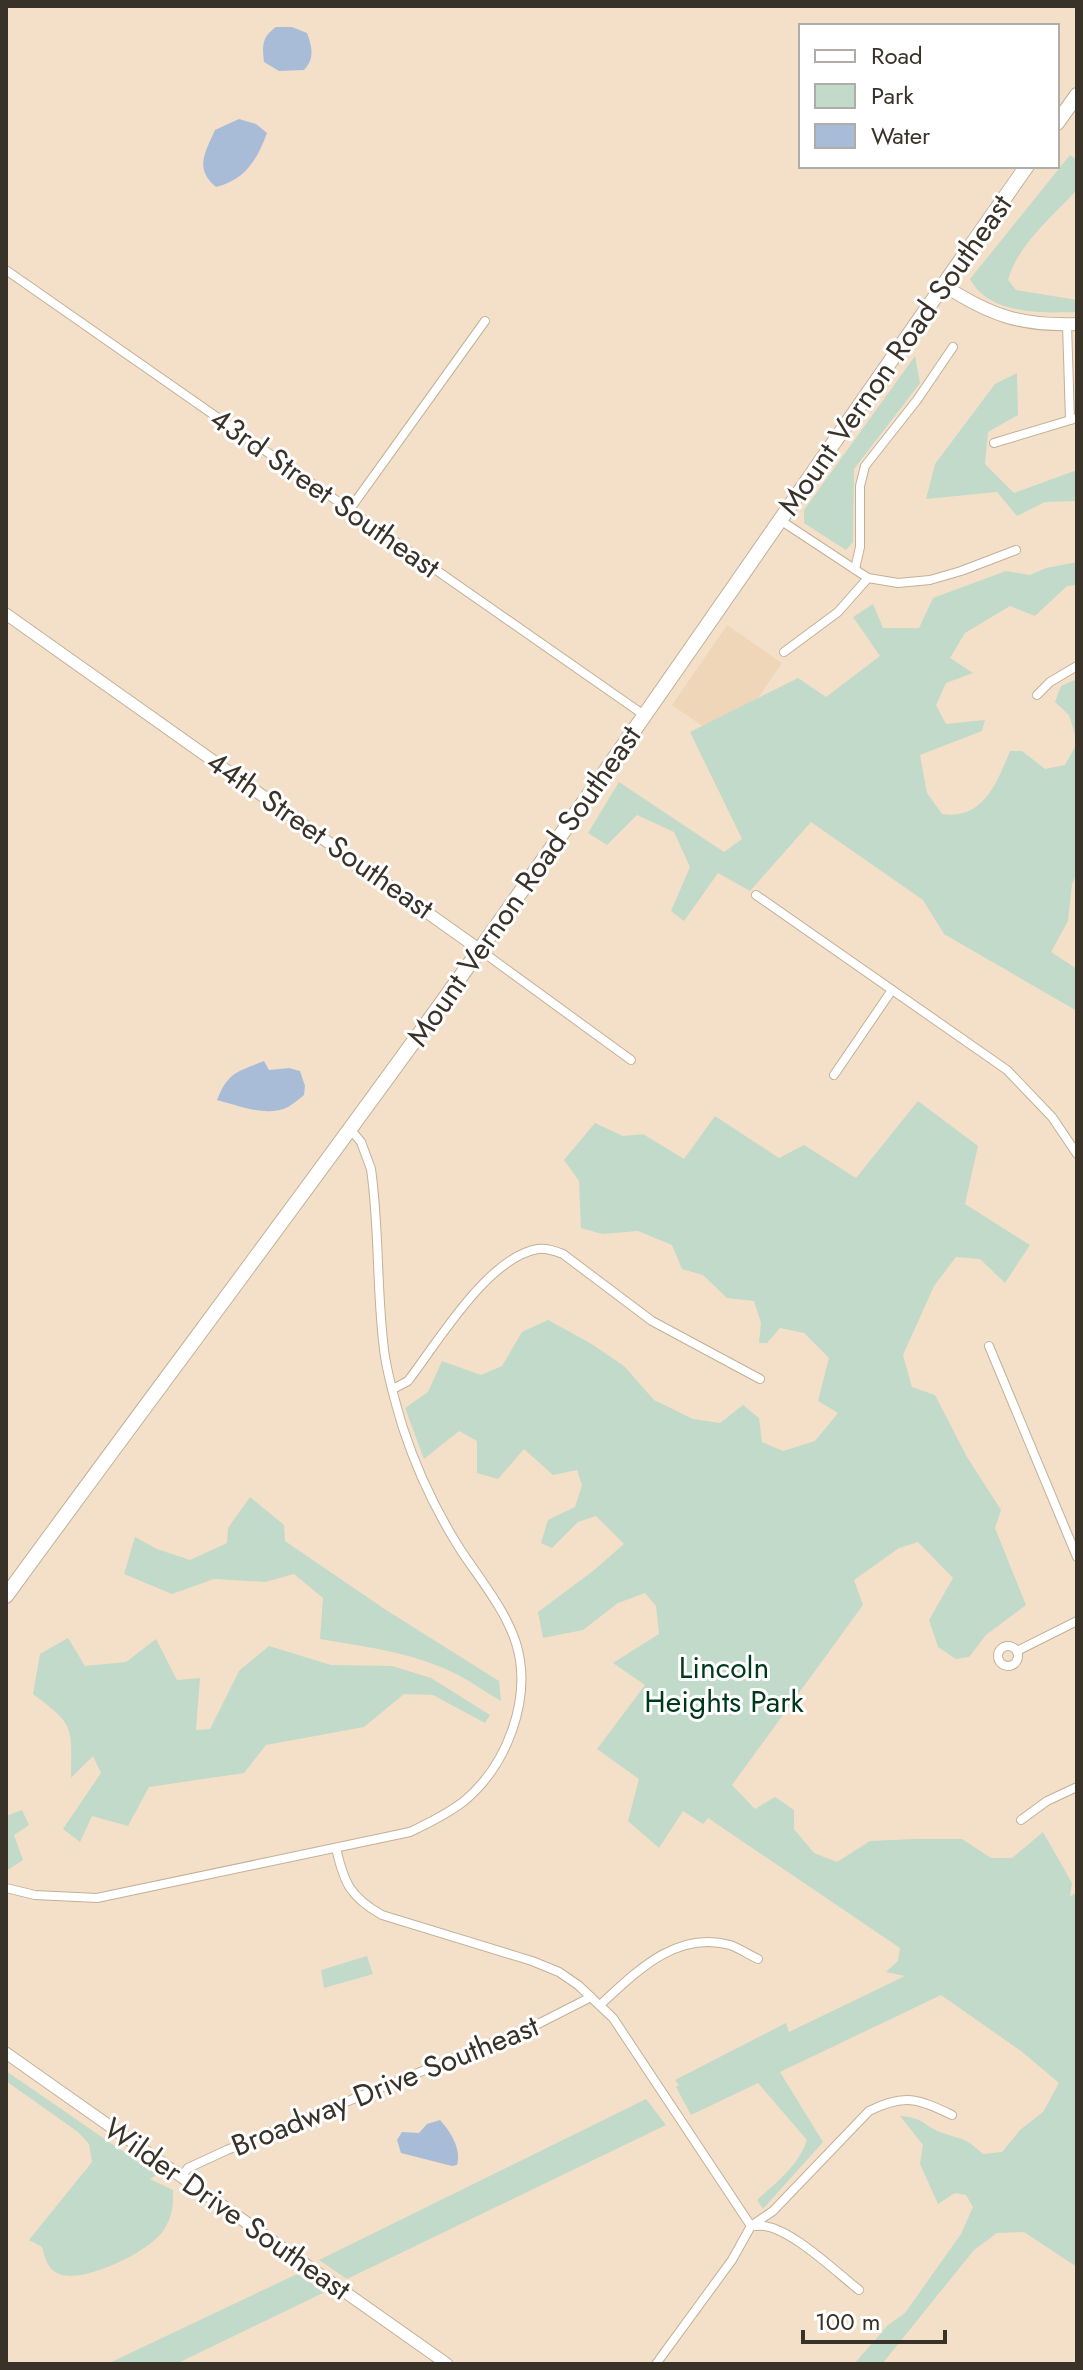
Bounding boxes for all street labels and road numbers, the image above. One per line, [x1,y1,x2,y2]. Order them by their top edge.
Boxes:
street label: Mount Vernon Road Southeast [767,185,1022,524]
street label: 43rd Street Southeast [202,397,449,589]
street label: Mount Vernon Road Southeast [396,716,651,1055]
street label: 44th Street Southeast [198,740,443,930]
street label: Broadway Drive Southeast [225,2004,546,2167]
street label: Wilder Drive Southeast [95,2107,360,2311]

